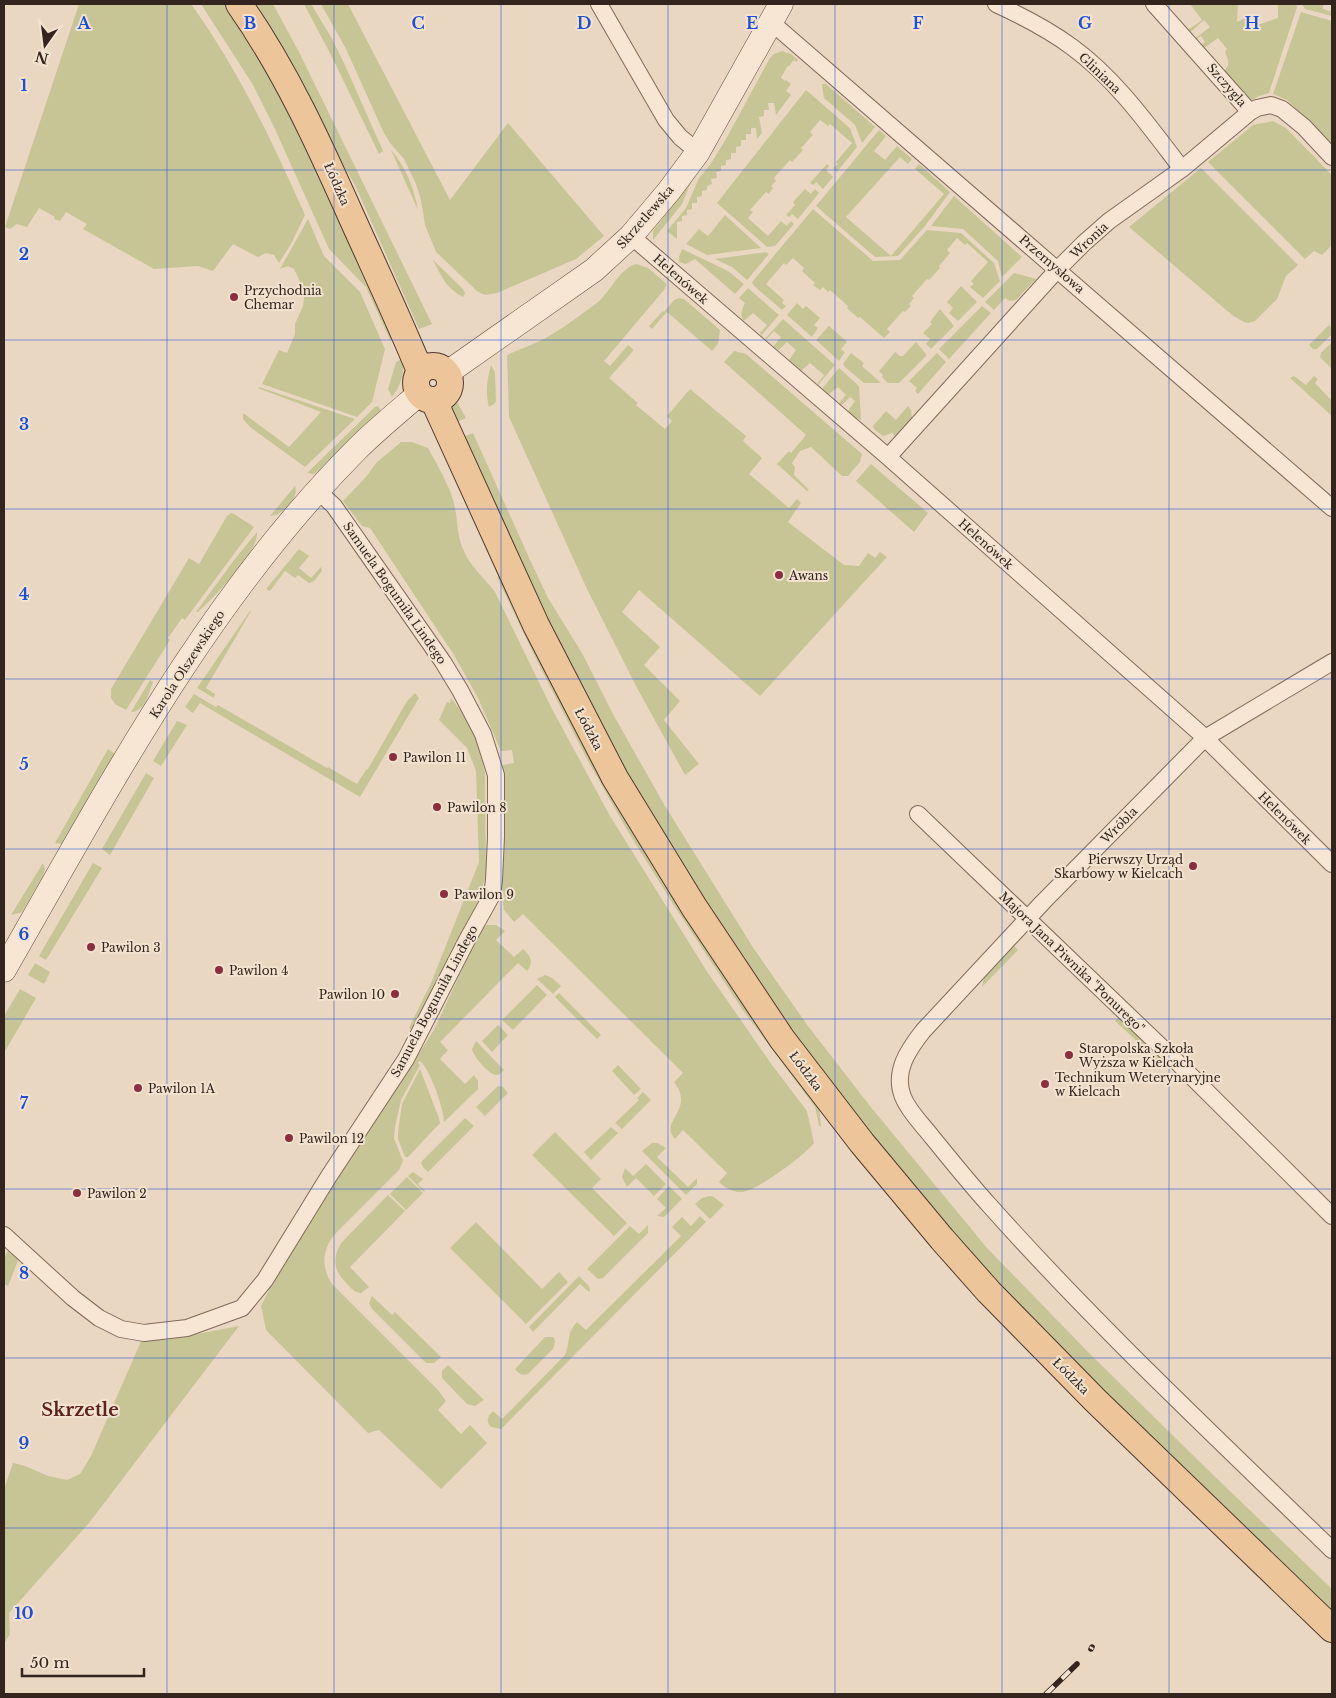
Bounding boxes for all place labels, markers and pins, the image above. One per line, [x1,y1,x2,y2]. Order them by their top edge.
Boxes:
place label: Przychodnia Chemar [244,283,322,312]
marker: Przychodnia Chemar [228,291,240,303]
place label: Awans [788,568,828,583]
marker: Awans [773,569,785,581]
place label: Pawilon 11 [403,750,466,765]
marker: Pawilon 11 [387,751,399,763]
place label: Pawilon 8 [447,800,507,815]
marker: Pawilon 8 [431,801,443,813]
place label: Pierwszy Urząd Skarbowy w Kielcach [1054,852,1183,881]
marker: Pierwszy Urząd Skarbowy w Kielcach [1187,860,1199,872]
place label: Pawilon 9 [454,887,514,902]
marker: Pawilon 9 [438,888,450,900]
place label: Pawilon 3 [101,940,161,955]
marker: Pawilon 3 [85,941,97,953]
place label: Pawilon 4 [229,963,288,978]
marker: Pawilon 4 [213,964,225,976]
place label: Pawilon 10 [319,987,385,1002]
marker: Pawilon 10 [389,988,401,1000]
place label: Staropolska Szkoła Wyższa w Kielcach [1078,1041,1194,1070]
marker: Staropolska Szkoła Wyższa w Kielcach [1063,1049,1075,1061]
place label: Technikum Weterynaryjne w Kielcach [1055,1070,1221,1099]
marker: Technikum Weterynaryjne w Kielcach [1039,1078,1051,1090]
place label: Pawilon 1A [148,1081,216,1096]
marker: Pawilon 1A [132,1082,144,1094]
place label: Pawilon 12 [299,1131,364,1146]
marker: Pawilon 12 [283,1132,295,1144]
place label: Pawilon 2 [87,1186,147,1201]
marker: Pawilon 2 [71,1187,83,1199]

